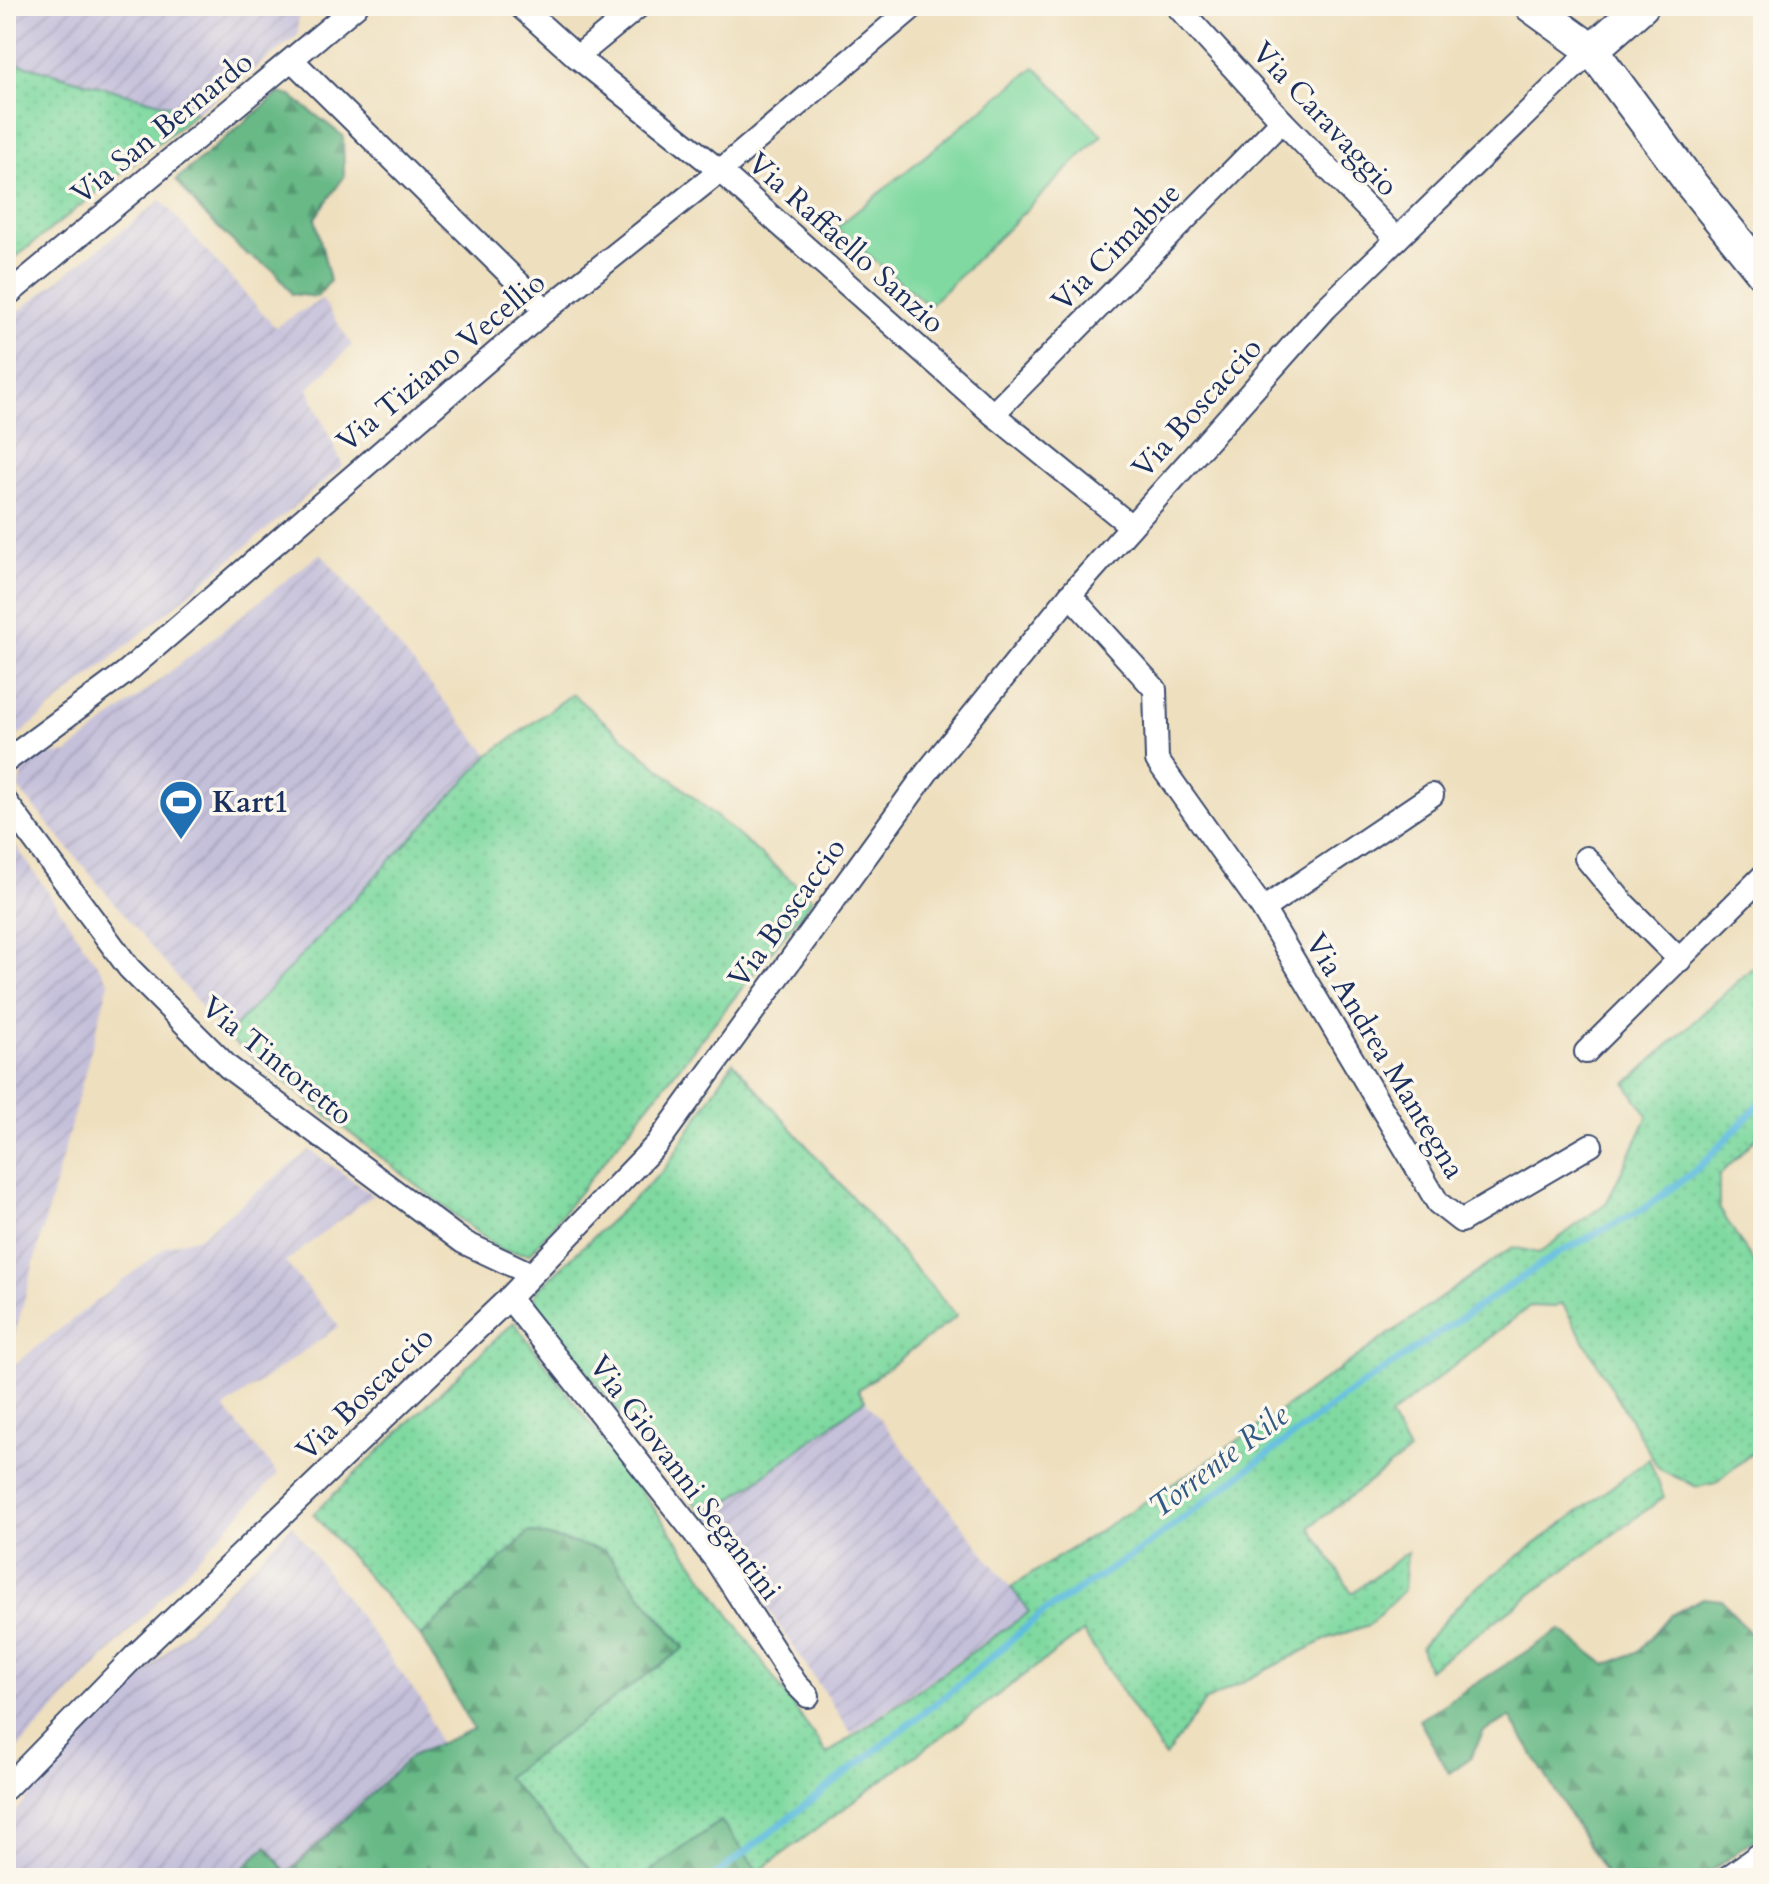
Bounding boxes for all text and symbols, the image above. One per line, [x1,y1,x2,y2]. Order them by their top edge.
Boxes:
street label: Via Caravaggio [1243,33,1407,205]
street label: Via San Bernardo [63,42,261,214]
street label: Via Raffaello Sanzio [738,143,954,343]
street label: Via Cimabue [1042,173,1190,321]
street label: Via Tiziano Vecellio [328,262,554,462]
street label: Via Boscaccio [1123,329,1271,487]
sports icon: Kart1 [157,778,205,841]
place label: Kart1 [212,782,289,823]
street label: Via Boscaccio [718,829,856,997]
street label: Via Andrea Mantegna [1295,926,1475,1186]
street label: Via Tintoretto [192,987,362,1135]
street label: Via Boscaccio [287,1318,443,1470]
street label: Via Giovanni Segantini [579,1347,791,1609]
water label: Torrente Rile [1140,1393,1299,1528]

